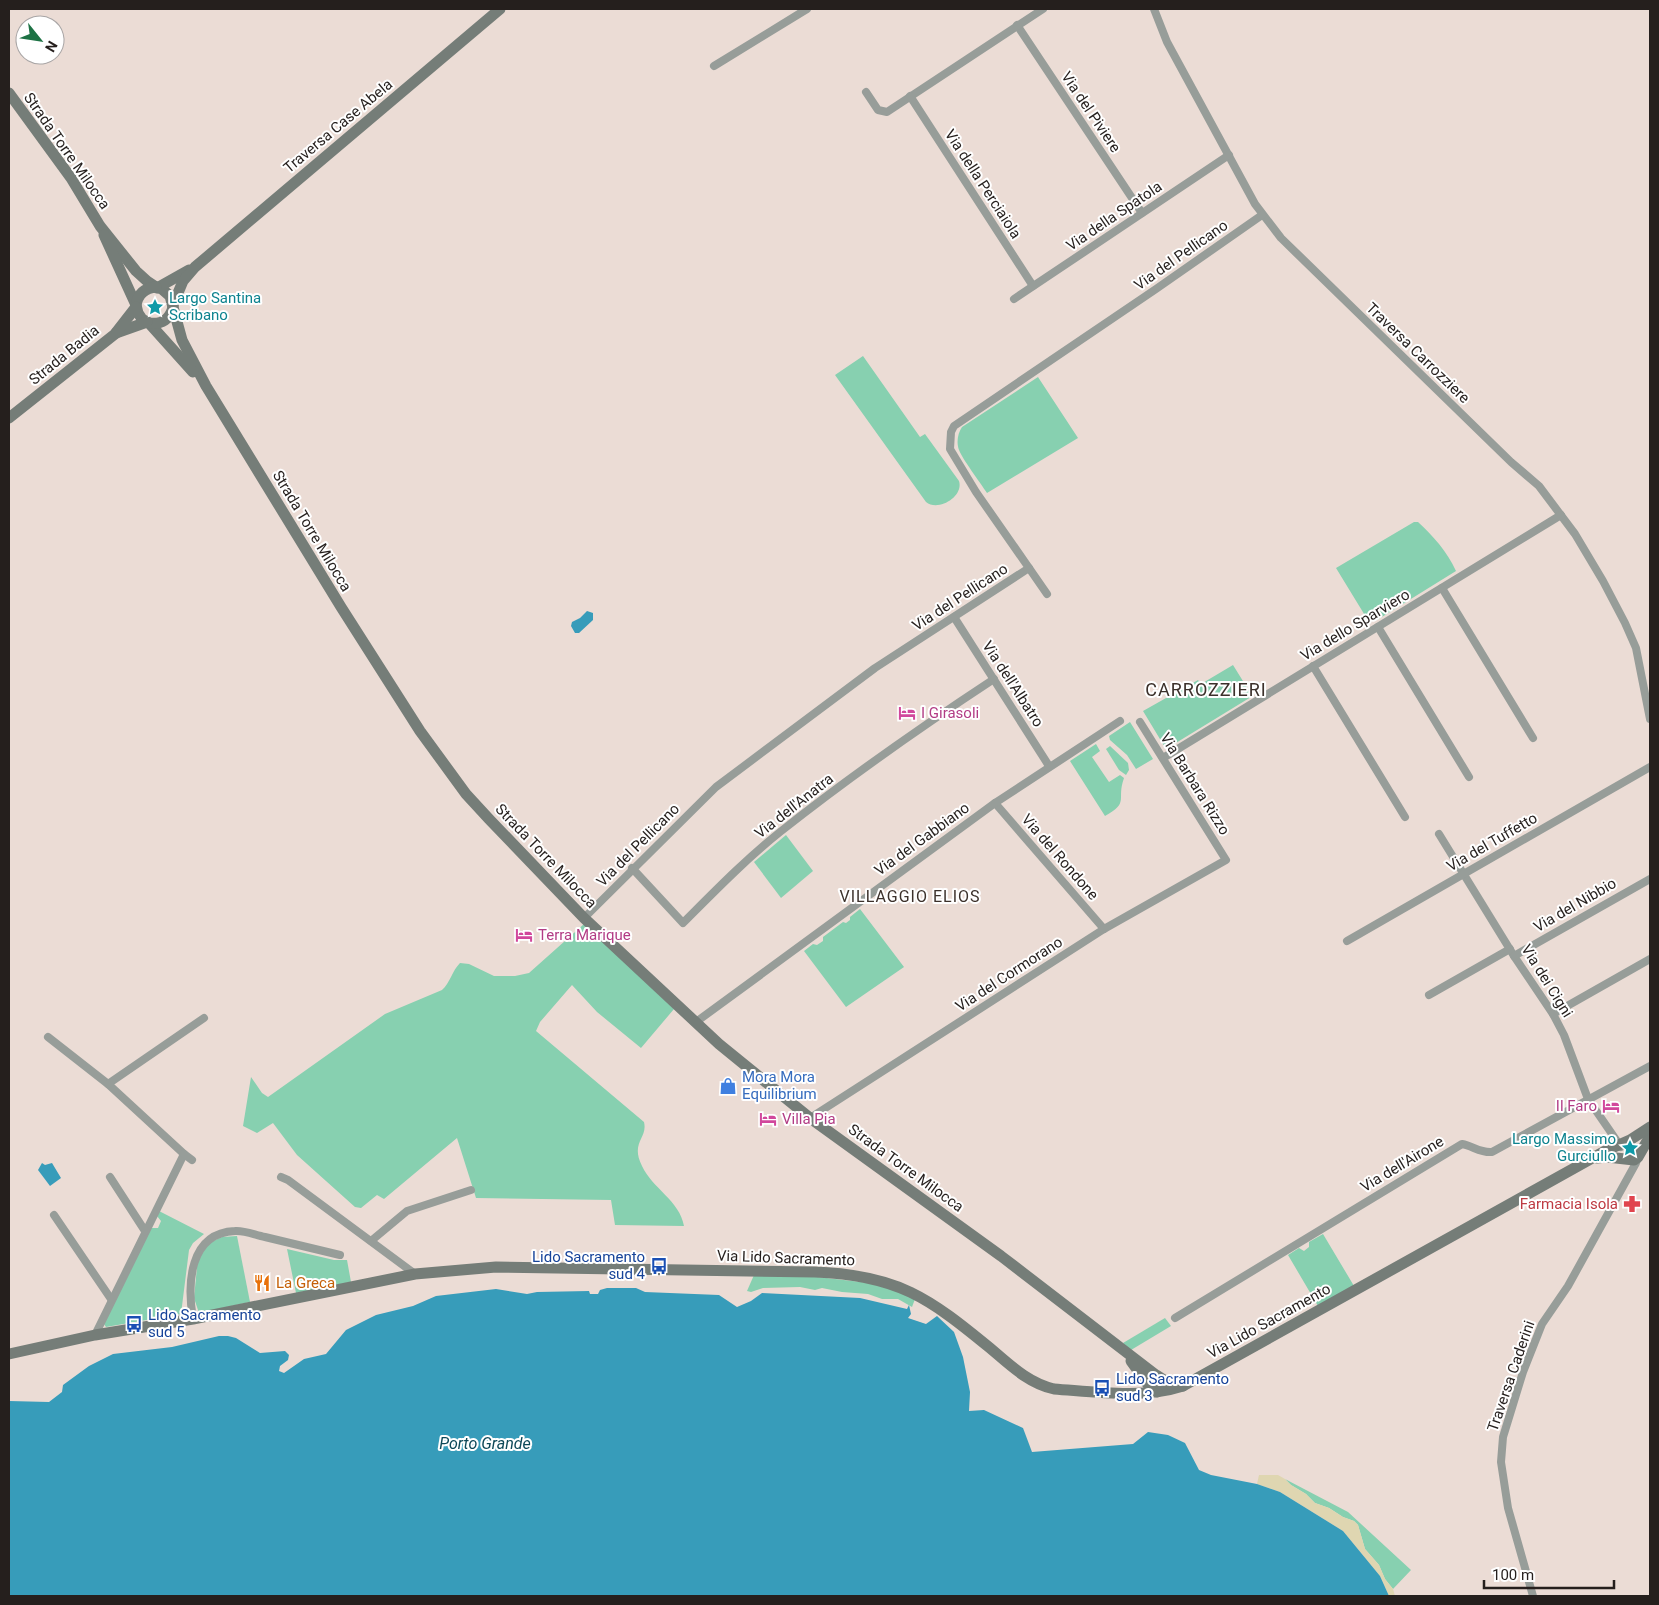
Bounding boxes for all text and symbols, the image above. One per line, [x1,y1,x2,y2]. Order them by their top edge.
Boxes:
north arrow [15,15,65,65]
text: N [42,38,61,55]
street label: Via del Piviere [1057,68,1125,156]
street label: Traversa Case Abela [280,75,396,177]
street label: Strada Torre Milocca [20,89,114,213]
street label: Via della Perciaiola [941,126,1025,242]
street label: Via della Spatola [1063,177,1165,255]
street label: Via del Pellicano [1131,216,1231,294]
place label: Largo Santina Scribano [169,289,261,324]
place icon: Largo Santina Scribano [145,297,165,317]
street label: Traversa Carrozziere [1363,299,1473,407]
street label: Strada Badia [25,321,103,389]
street label: Strada Torre Milocca [269,467,355,595]
street label: Via del Pellicano [909,560,1011,634]
street label: Via dello Sparviero [1297,585,1413,665]
street label: Via dell'Albatro [979,638,1047,730]
district label: CARROZZIERI [1145,679,1267,700]
hotel icon: I Girasoli [897,703,917,723]
place label: I Girasoli [921,704,979,722]
street label: Via Barbara Rizzo [1156,730,1234,838]
street label: Via dell'Anatra [751,770,837,842]
street label: Via del Gabbiano [871,799,973,879]
street label: Strada Torre Milocca [492,800,600,912]
street label: Via del Pellicano [593,800,683,890]
street label: Via del Tuffetto [1444,809,1540,875]
street label: Via del Rondone [1018,810,1102,904]
street label: Via del Nibbio [1531,874,1619,936]
district label: VILLAGGIO ELIOS [840,887,980,906]
hotel icon: Terra Marique [514,925,534,945]
place label: Terra Marique [538,926,631,944]
street label: Via del Cormorano [952,933,1066,1015]
street label: Via dei Cigni [1517,941,1577,1021]
place label: Mora Mora Equilibrium [742,1068,817,1103]
shop icon: Mora Mora Equilibrium [718,1076,738,1096]
hotel icon: Il Faro [1601,1096,1621,1116]
place label: Il Faro [1556,1097,1597,1115]
hotel icon: Villa Pia [758,1109,778,1129]
place label: Villa Pia [782,1110,836,1128]
street label: Strada Torre Milocca [845,1120,967,1216]
place label: Largo Massimo Gurciullo [1512,1130,1616,1165]
street label: Via dell'Airone [1357,1132,1447,1196]
place icon: Largo Massimo Gurciullo [1620,1138,1640,1158]
pharmacy icon: Farmacia Isola [1622,1194,1642,1214]
place label: Farmacia Isola [1520,1195,1618,1213]
street label: Via Lido Sacramento [717,1247,855,1269]
place label: Lido Sacramento sud 4 [532,1248,646,1283]
bus stop icon: Lido Sacramento sud 4 [649,1256,669,1276]
restaurant icon: La Greca [252,1273,272,1293]
place label: La Greca [276,1274,335,1292]
street label: Via Lido Sacramento [1204,1280,1334,1362]
place label: Lido Sacramento sud 5 [148,1306,261,1341]
bus stop icon: Lido Sacramento sud 5 [124,1314,144,1334]
street label: Traversa Caderini [1484,1318,1538,1434]
place label: Lido Sacramento sud 3 [1116,1370,1229,1405]
bus stop icon: Lido Sacramento sud 3 [1092,1378,1112,1398]
water label: Porto Grande [439,1434,531,1453]
scale bar [1484,1558,1614,1590]
text: 100 m [1492,1566,1534,1584]

